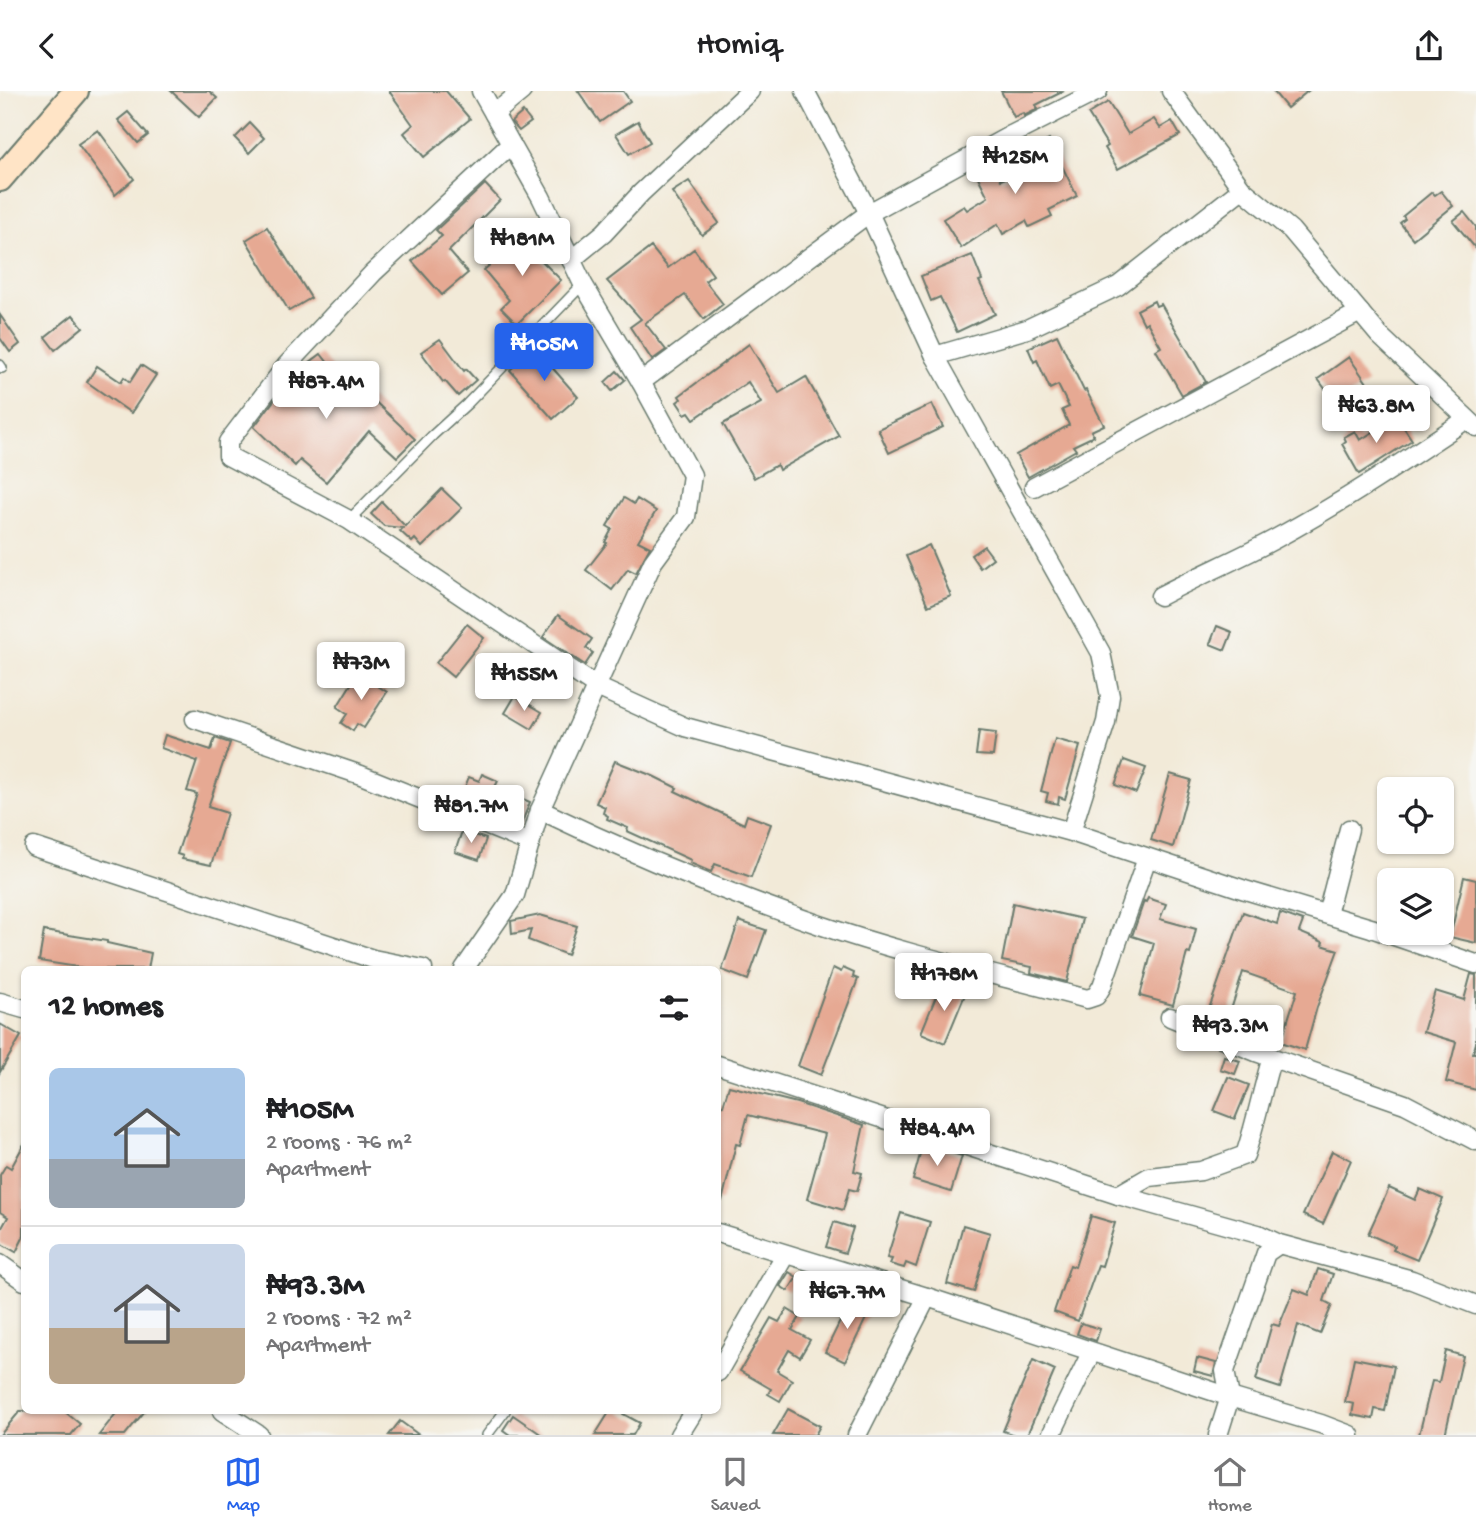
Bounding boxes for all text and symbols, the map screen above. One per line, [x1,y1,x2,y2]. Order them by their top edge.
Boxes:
icon: back [28,27,66,65]
text: Homiq [696,27,780,65]
icon: share [1410,27,1448,65]
pin: ₦125M [966,137,1064,196]
text: ₦125M [982,145,1048,172]
pin: ₦181M [473,219,571,278]
text: ₦181M [490,227,554,254]
pin: ₦105M [495,323,593,383]
text: ₦105M [510,332,578,359]
pin: ₦87.4M [269,361,383,421]
text: ₦87.4M [288,370,364,397]
pin: ₦63.8M [1319,385,1433,445]
text: ₦63.8M [1338,394,1414,421]
pin: ₦73M [320,643,402,702]
text: ₦73M [333,651,389,678]
pin: ₦155M [475,653,573,713]
text: ₦155M [491,662,557,689]
map controls [1377,777,1454,945]
button: locate [1377,777,1454,854]
pin: ₦81.7M [414,785,528,845]
text: ₦81.7M [434,794,508,821]
button: layers [1377,868,1454,945]
pin: ₦178M [895,953,993,1013]
text: ₦178M [911,962,977,989]
icon: filters [655,989,693,1027]
text: 12 homes [49,991,162,1026]
pin: ₦93.3M [1173,1005,1287,1065]
text: ₦93.3M [1192,1014,1268,1041]
text: ₦105M [266,1095,353,1130]
icon: home [105,1096,189,1180]
pin: ₦84.4M [880,1109,994,1168]
text: ₦84.4M [900,1117,974,1144]
text: 2 rooms · 76 m² [266,1130,412,1157]
text: Apartment [266,1157,370,1184]
text: ₦93.3M [266,1271,364,1306]
pin: ₦67.7M [790,1271,904,1331]
icon: home [105,1272,189,1356]
text: ₦67.7M [809,1280,885,1307]
text: 2 rooms · 72 m² [266,1306,412,1333]
text: Apartment [266,1333,370,1360]
tab: Map [224,1453,262,1518]
tab: Saved [711,1453,759,1518]
tab: Home [1208,1453,1252,1518]

